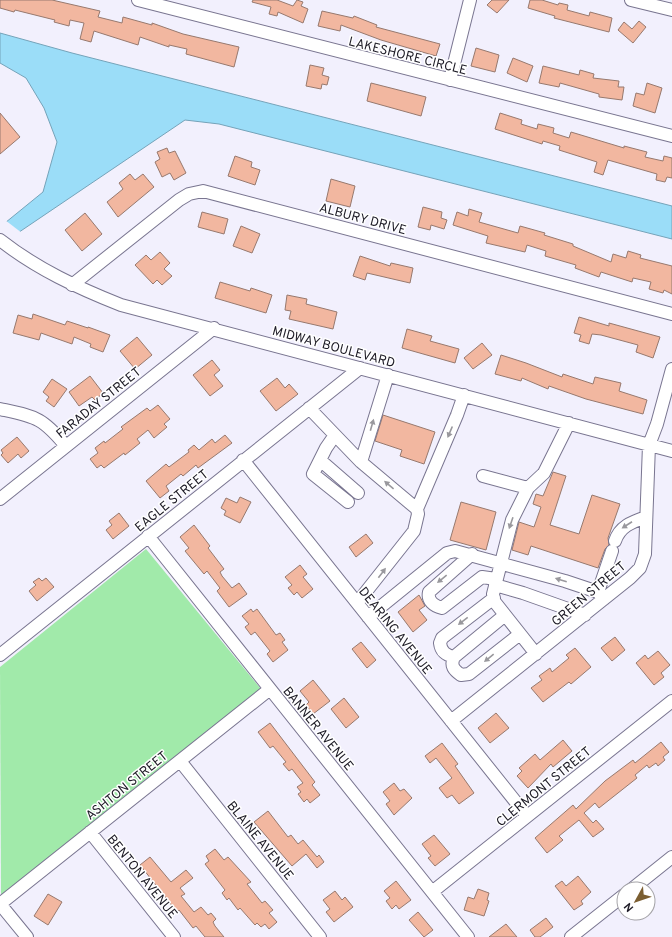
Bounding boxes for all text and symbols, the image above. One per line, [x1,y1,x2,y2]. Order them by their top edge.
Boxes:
street label: LAKESHORE CIRCLE [346,34,469,79]
street label: ALBURY DRIVE [317,201,408,239]
street label: MIDWAY BOULEVARD [270,324,397,372]
street label: FARADAY STREET [54,364,145,443]
one-way arrow [369,418,375,430]
one-way arrow [447,426,453,437]
street label: EAGLE STREET [132,467,212,536]
one-way arrow [384,481,395,490]
one-way arrow [508,518,514,530]
one-way arrow [622,521,633,529]
street label: GREEN STREET [549,559,630,630]
one-way arrow [377,567,386,578]
one-way arrow [437,575,448,584]
one-way arrow [555,577,567,583]
street label: DEARING AVENUE [354,584,435,678]
one-way arrow [457,617,468,626]
one-way arrow [484,654,495,663]
street label: BANNER AVENUE [279,684,356,774]
street label: CLERMONT STREET [493,744,595,831]
street label: ASHTON STREET [83,749,171,825]
street label: BLAINE AVENUE [223,798,296,884]
street label: BENTON AVENUE [103,832,180,922]
north arrow [616,881,656,921]
text: N [621,899,637,914]

